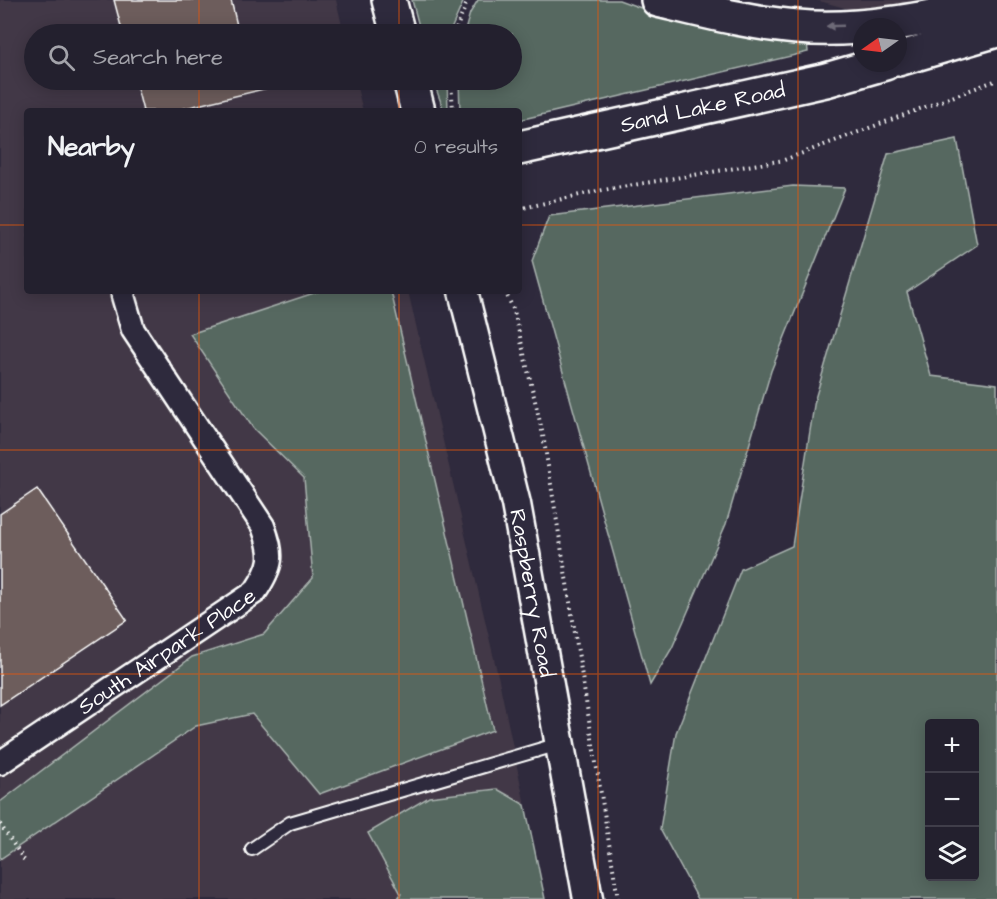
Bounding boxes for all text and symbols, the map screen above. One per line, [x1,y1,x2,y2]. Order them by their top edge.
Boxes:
north arrow [853,18,907,72]
one-way arrow [826,21,845,31]
search box [24,24,522,90]
icon: search [45,41,78,74]
text: Search here [93,42,223,73]
street label: Sand Lake Road [617,74,788,141]
text: Nearby [48,129,135,165]
text: 0 results [414,133,498,161]
street label: Raspberry Road [502,507,563,680]
street label: South Airpark Place [72,580,262,722]
map controls [925,719,979,881]
button: + [925,719,979,773]
button: − [925,773,979,827]
button: layers [925,827,979,881]

